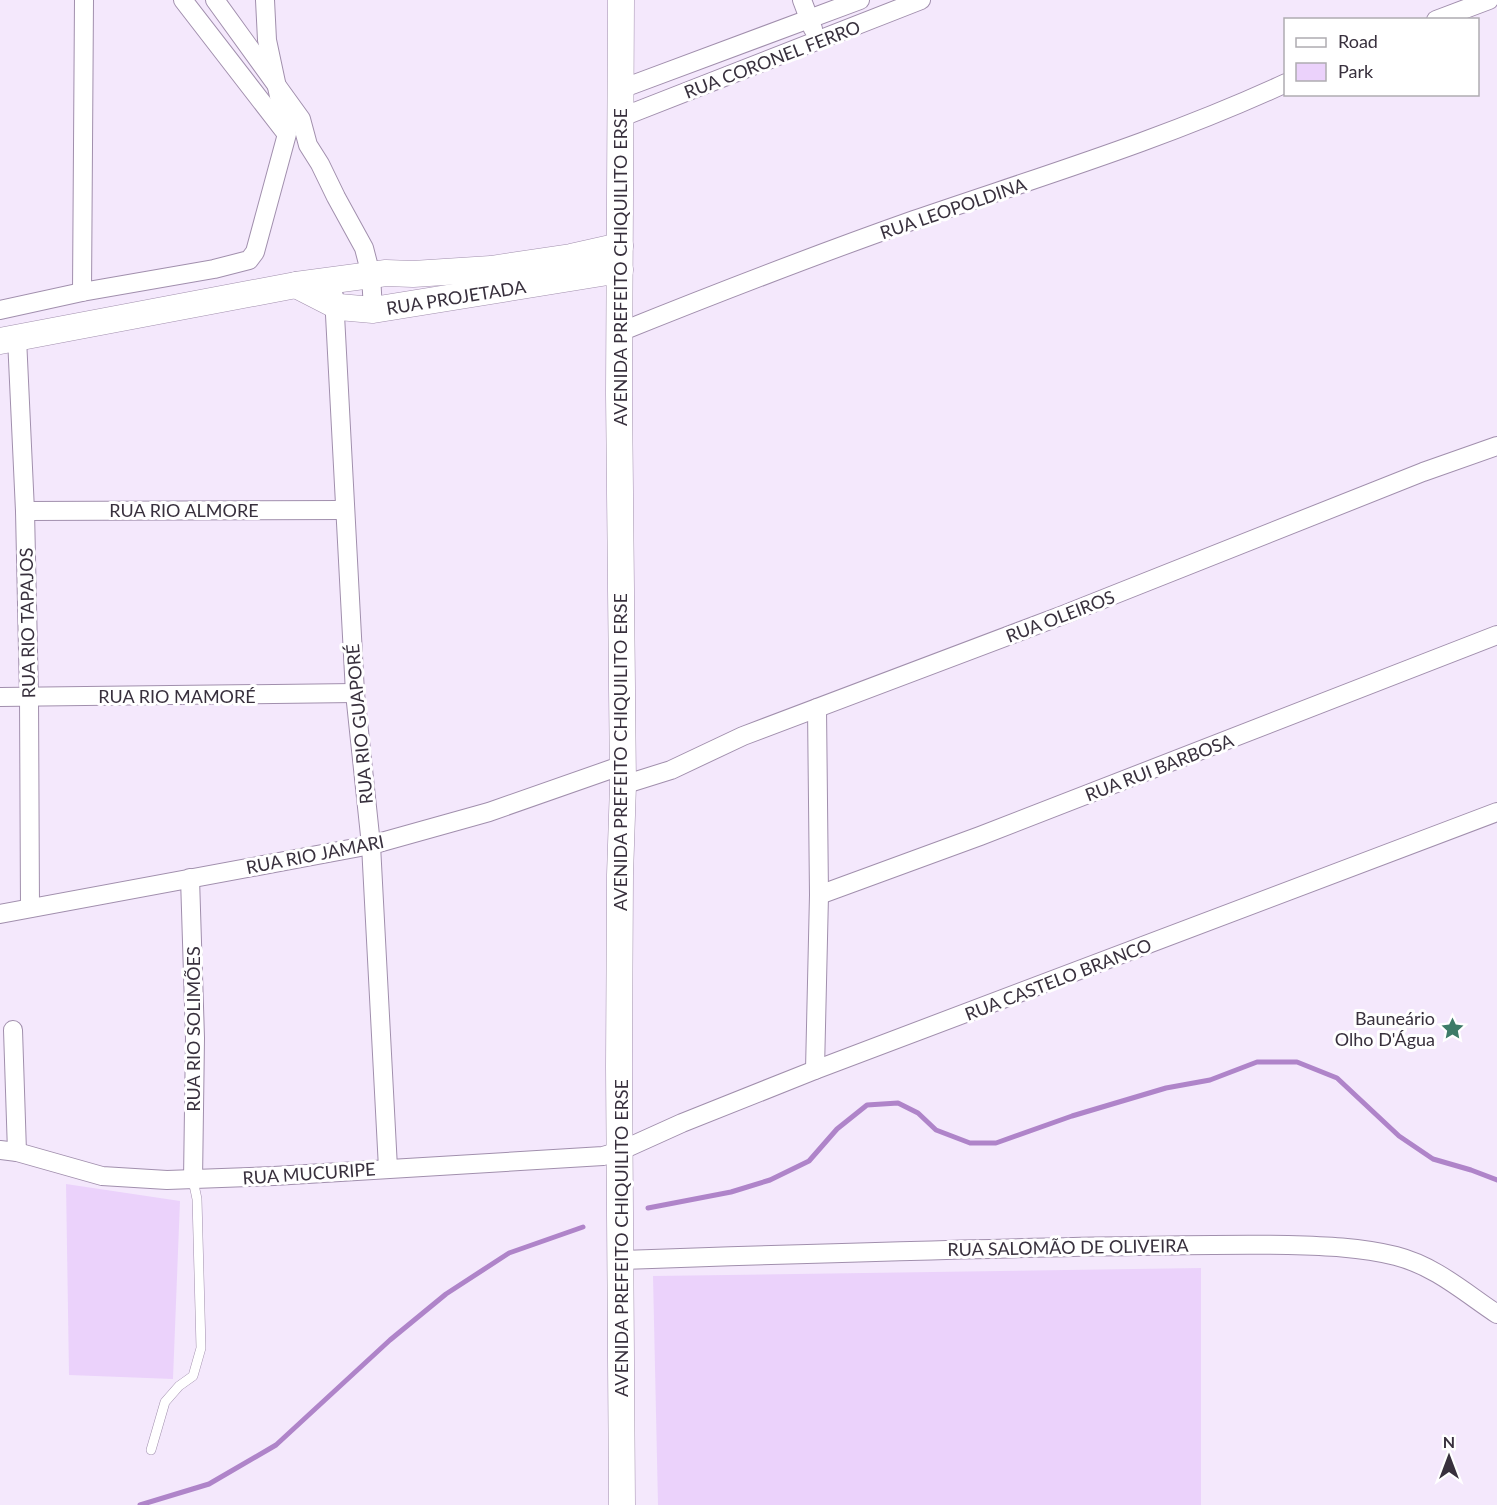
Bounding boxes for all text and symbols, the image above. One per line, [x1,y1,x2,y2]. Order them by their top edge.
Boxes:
street label: RUA CORONEL FERRO [681,15,863,103]
legend [1284,18,1479,96]
text: Road [1338,30,1378,52]
text: Park [1338,60,1374,82]
street label: AVENIDA PREFEITO CHIQUILITO ERSE [609,108,631,426]
street label: RUA LEOPOLDINA [877,172,1030,243]
street label: RUA PROJETADA [385,275,528,319]
street label: RUA RIO ALMORE [109,499,259,521]
street label: RUA RIO TAPAJOS [15,548,39,698]
street label: RUA OLEIROS [1002,585,1118,647]
street label: AVENIDA PREFEITO CHIQUILITO ERSE [609,593,631,911]
street label: RUA RIO GUAPORÉ [341,643,377,805]
street label: RUA RIO MAMORÉ [98,685,256,707]
street label: RUA RUI BARBOSA [1082,728,1237,805]
street label: RUA RIO JAMARI [244,830,386,878]
street label: RUA CASTELO BRANCO [962,933,1154,1025]
street label: RUA RIO SOLIMÕES [182,946,204,1112]
place label: Bauneário Olho D'Água [1335,1007,1435,1050]
place icon: Bauneário Olho D'Água [1440,1015,1466,1041]
street label: AVENIDA PREFEITO CHIQUILITO ERSE [610,1079,632,1397]
street label: RUA MUCURIPE [242,1157,376,1189]
street label: RUA SALOMÃO DE OLIVEIRA [947,1234,1190,1260]
north arrow [1419,1427,1479,1487]
text: N [1443,1432,1455,1451]

